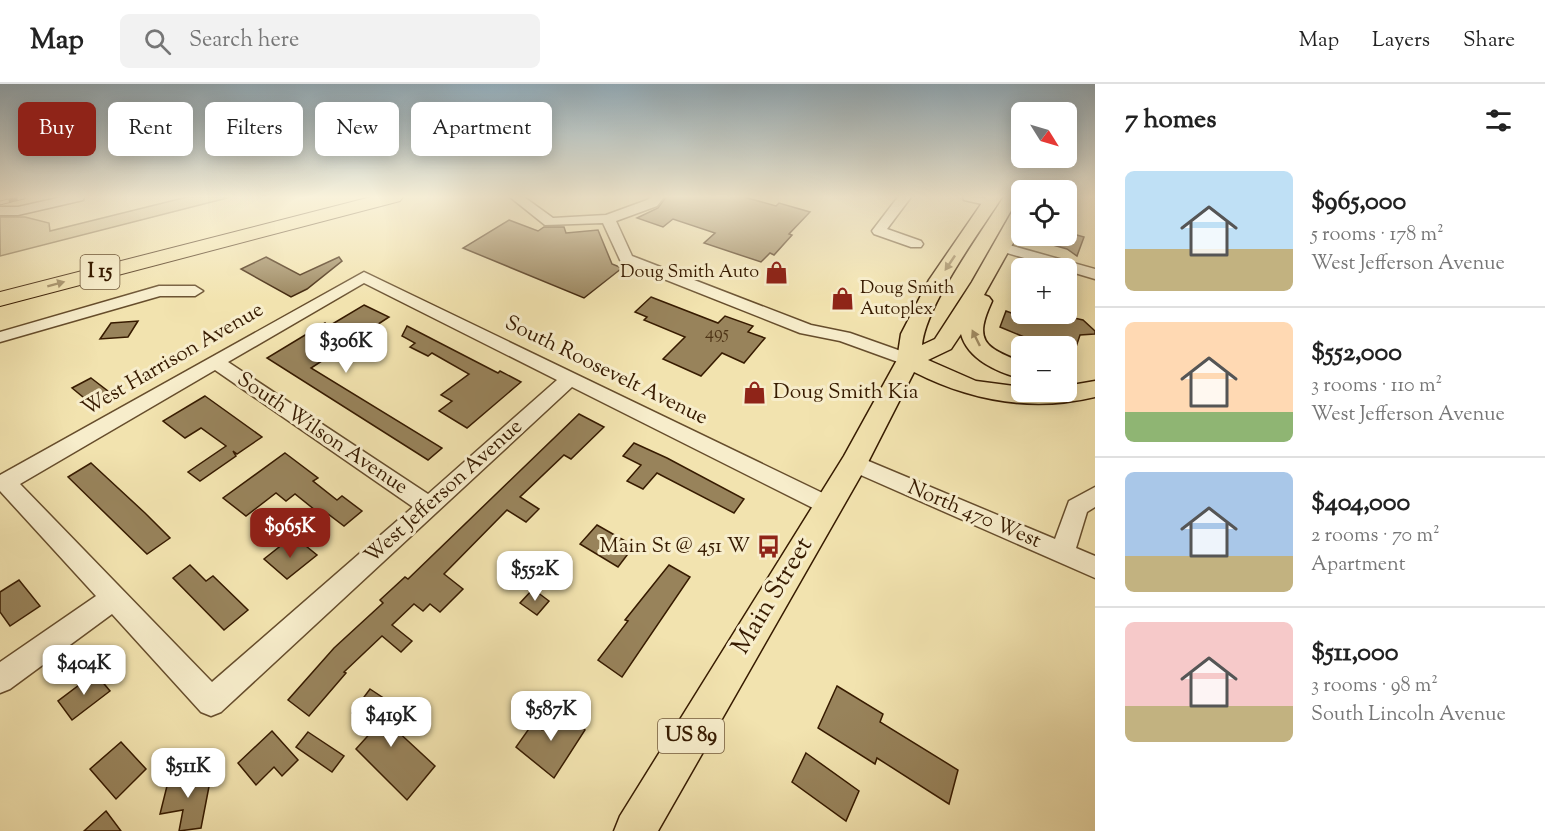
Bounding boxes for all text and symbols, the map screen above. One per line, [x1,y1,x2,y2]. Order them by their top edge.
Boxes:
search box [120,14,540,68]
text: Map [30,21,84,61]
icon: search [141,25,174,58]
text: Search here [189,25,299,57]
text: Map [1299,26,1339,56]
text: Layers [1372,26,1430,56]
text: Share [1463,26,1515,56]
chip: Buy [18,102,96,156]
chip: Rent [108,102,193,156]
chip: Filters [205,102,303,156]
chip: New [315,102,399,156]
chip: Apartment [411,102,552,156]
north arrow [1011,102,1077,168]
map controls [1011,102,1077,402]
text: 7 homes [1125,102,1216,139]
icon: filters [1482,104,1515,137]
button: locate [1011,180,1077,246]
text: $965,000 [1311,184,1406,221]
icon: home [1173,195,1245,267]
text: 5 rooms · 178 m² [1311,221,1444,250]
text: West Jefferson Avenue [1311,250,1505,279]
road number: I 15 [80,255,120,289]
one-way arrow [945,255,956,271]
button: + [1011,258,1077,324]
place label: Doug Smith Auto [620,260,759,286]
shop icon: Doug Smith Auto [764,260,790,286]
place label: Doug Smith Autoplex [860,276,955,323]
one-way arrow [47,278,66,288]
shop icon: Doug Smith Autoplex [829,286,855,312]
street label: West Harrison Avenue [77,296,269,424]
street label: South Roosevelt Avenue [499,309,713,433]
house number: 495 [705,321,729,347]
pin: $306K [304,323,388,374]
text: $306K [319,328,373,357]
one-way arrow [971,329,981,347]
text: $552,000 [1311,335,1402,372]
button: − [1011,336,1077,402]
icon: home [1173,346,1245,418]
street label: South Wilson Avenue [230,365,414,503]
text: 3 rooms · 110 m² [1311,372,1442,401]
place label: Doug Smith Kia [773,378,919,408]
shop icon: Doug Smith Kia [742,380,768,406]
text: West Jefferson Avenue [1311,401,1505,430]
street label: West Jefferson Avenue [358,413,530,571]
street label: North 470 West [903,473,1045,557]
text: $404,000 [1311,485,1410,522]
icon: home [1173,496,1245,568]
pin: $965K [248,508,332,559]
text: $965K [264,513,316,542]
text: 2 rooms · 70 m² [1311,522,1440,551]
street label: Main Street [723,530,823,662]
place label: Main St @ 451 W [600,532,750,562]
bus stop icon: Main St @ 451 W [755,534,781,560]
pin: $552K [493,551,577,602]
text: Apartment [1311,551,1406,580]
text: $552K [511,556,559,585]
text: $511,000 [1311,635,1398,672]
pin: $404K [42,645,126,696]
icon: home [1173,646,1245,718]
text: $404K [57,650,111,679]
text: 3 rooms · 98 m² [1311,672,1438,701]
pin: $587K [509,691,593,742]
text: $587K [525,696,577,725]
pin: $419K [349,697,433,748]
text: South Lincoln Avenue [1311,701,1506,730]
text: $419K [365,702,417,731]
road number: US 89 [658,719,724,753]
pin: $511K [146,748,230,799]
text: $511K [165,753,211,782]

